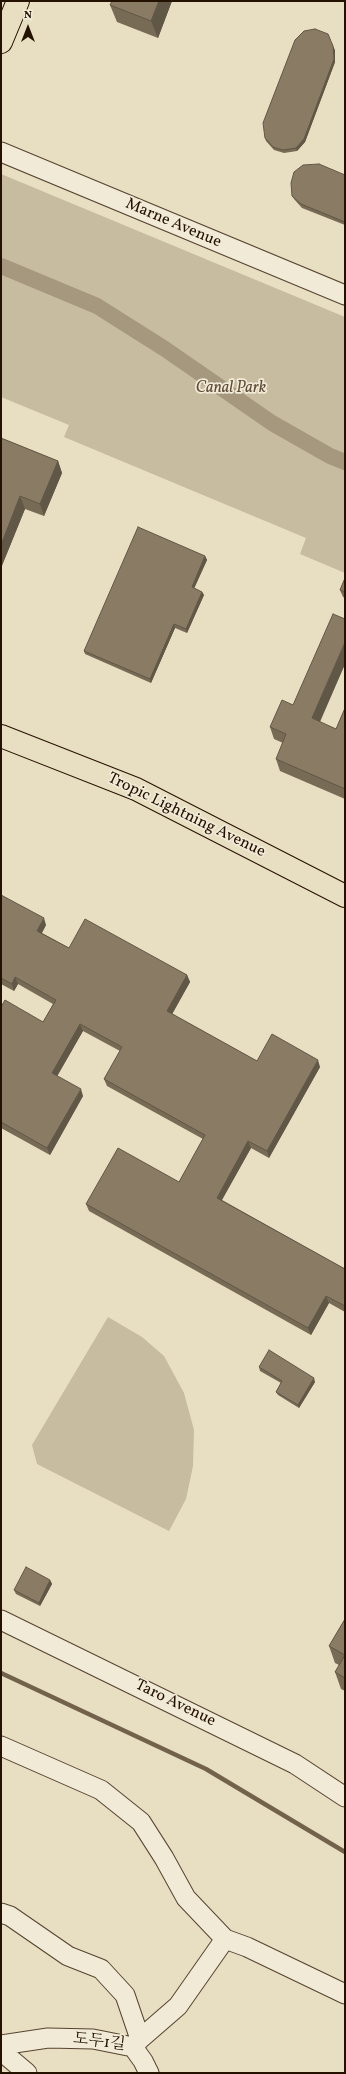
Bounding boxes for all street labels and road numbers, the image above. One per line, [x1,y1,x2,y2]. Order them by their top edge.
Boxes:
street label: Marne Avenue [122,195,224,253]
street label: Tropic Lightning Avenue [104,769,268,863]
street label: Taro Avenue [132,1676,218,1732]
street label: 도두1길 [72,2030,126,2056]

